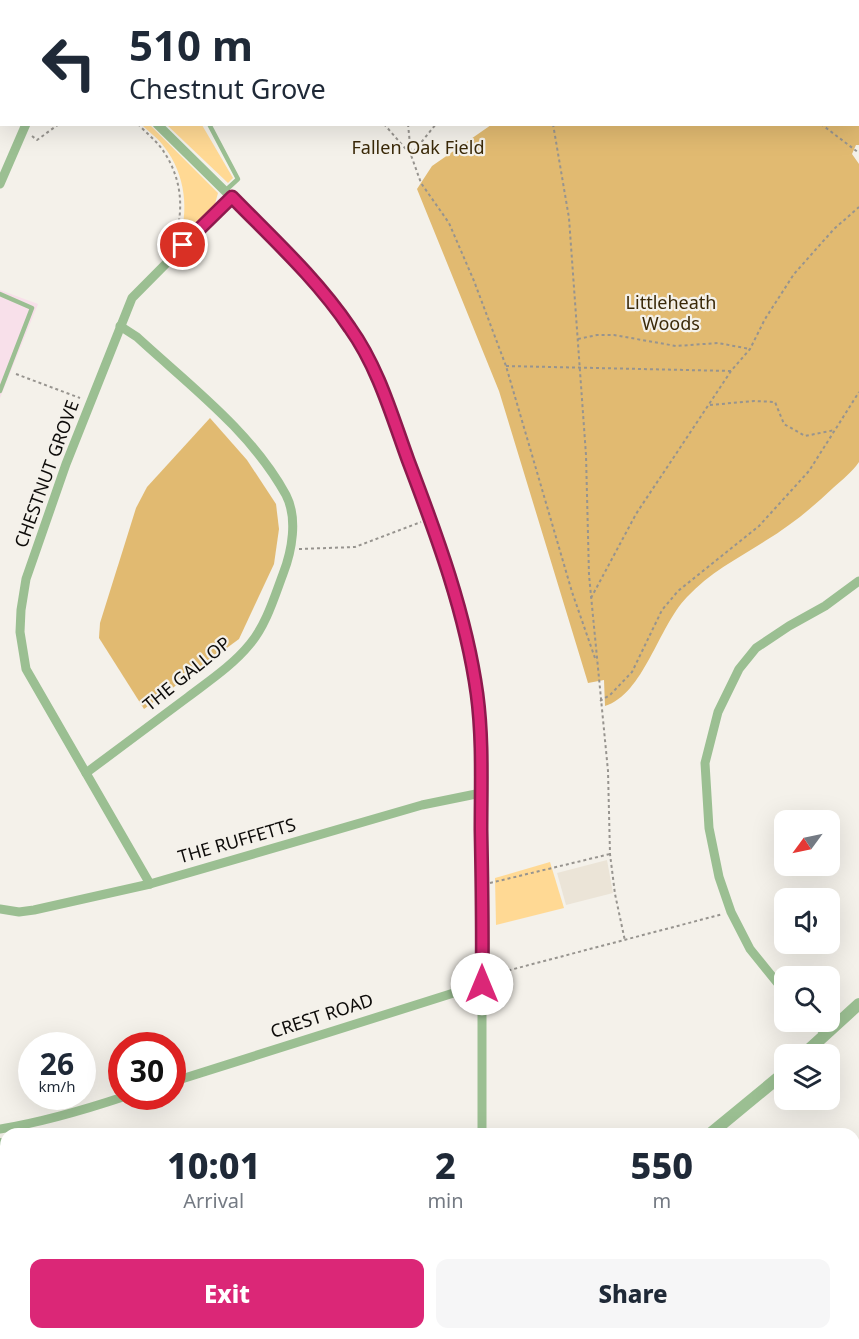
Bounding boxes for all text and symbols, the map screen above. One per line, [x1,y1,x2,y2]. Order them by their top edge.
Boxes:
text: 510 m [129,16,253,73]
icon: left [30,24,108,102]
text: Chestnut Grove [129,70,326,107]
park label: Fallen Oak Field [352,135,484,159]
pin [157,219,208,270]
icon: arrive [166,228,199,261]
park label: Littleheath Woods [626,290,716,335]
street label: CHESTNUT GROVE [8,397,84,551]
street label: THE GALLOP [138,631,235,716]
north arrow [774,810,840,876]
map controls [774,810,840,1110]
street label: THE RUFFETTS [175,812,298,868]
button: sound [774,888,840,954]
position arrow [450,952,514,1016]
button: search [774,966,840,1032]
street label: CREST ROAD [267,987,376,1043]
speed limit sign: 30 [108,1032,186,1110]
text: 26 [40,1043,74,1084]
button: layers [774,1044,840,1110]
text: km/h [39,1076,75,1096]
text: 10:01 [167,1141,260,1190]
text: 2 [435,1141,456,1190]
text: 550 [631,1141,693,1190]
text: Arrival [183,1187,244,1214]
text: min [427,1187,464,1214]
text: m [652,1187,671,1214]
button: Exit [30,1259,424,1328]
button: Share [436,1259,830,1328]

